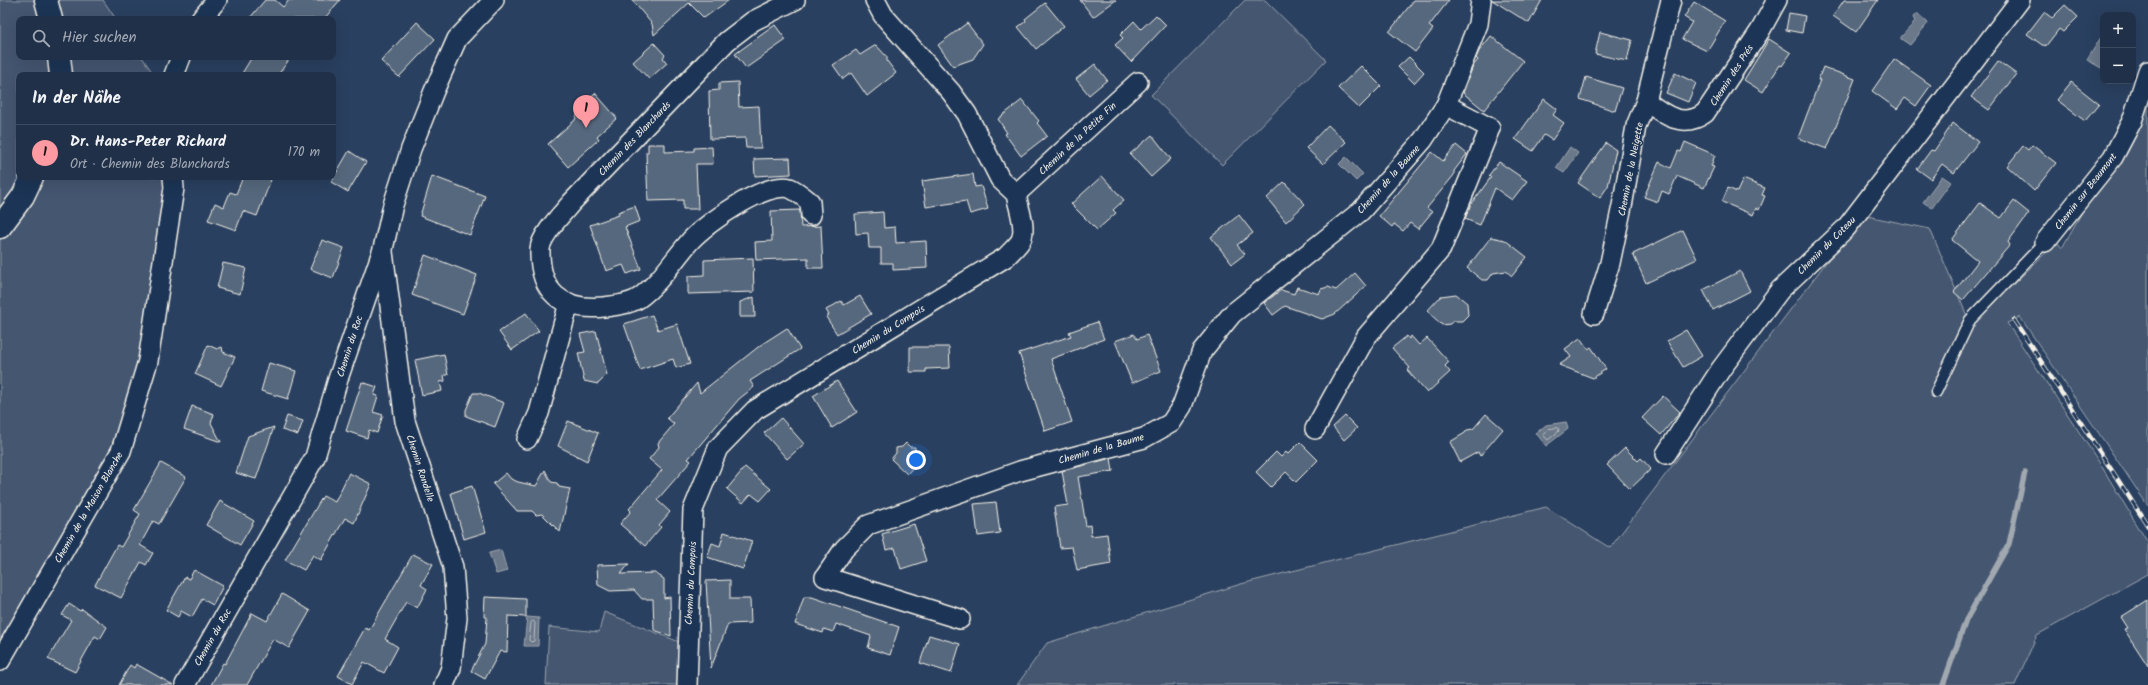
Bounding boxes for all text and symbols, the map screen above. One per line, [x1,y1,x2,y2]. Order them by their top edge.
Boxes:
map controls [2100,12,2136,84]
button: + [2100,12,2136,48]
search box [16,16,336,60]
text: Hier suchen [62,26,136,50]
icon: search [30,27,52,49]
street label: Chemin des Prés [1706,41,1758,110]
button: − [2100,48,2136,84]
text: In der Nähe [32,85,121,112]
pin: 1 [573,95,599,128]
street label: Chemin des Blanchards [595,97,675,180]
street label: Chemin de la Petite Fin [1035,98,1120,179]
street label: Chemin de la Neigette [1614,120,1648,218]
text: Dr. Hans-Peter Richard [70,130,226,154]
street label: Chemin de la Baume [1353,141,1425,218]
text: 1 [43,142,47,163]
text: 170 m [288,142,320,163]
street label: Chemin sur Beaumont [2051,150,2121,234]
text: Ort · Chemin des Blanchards [70,154,230,175]
street label: Chemin du Coteau [1794,212,1860,279]
street label: Chemin du Compois [849,300,929,359]
street label: Chemin du Roc [332,313,368,379]
street label: Chemin de la Baume [1057,429,1146,469]
street label: Chemin Rondelle [402,432,439,505]
street label: Chemin de la Maison Blanche [50,448,128,566]
your location [906,450,926,470]
street label: Chemin du Compois [681,540,701,625]
street label: Chemin du Roc [190,605,236,669]

